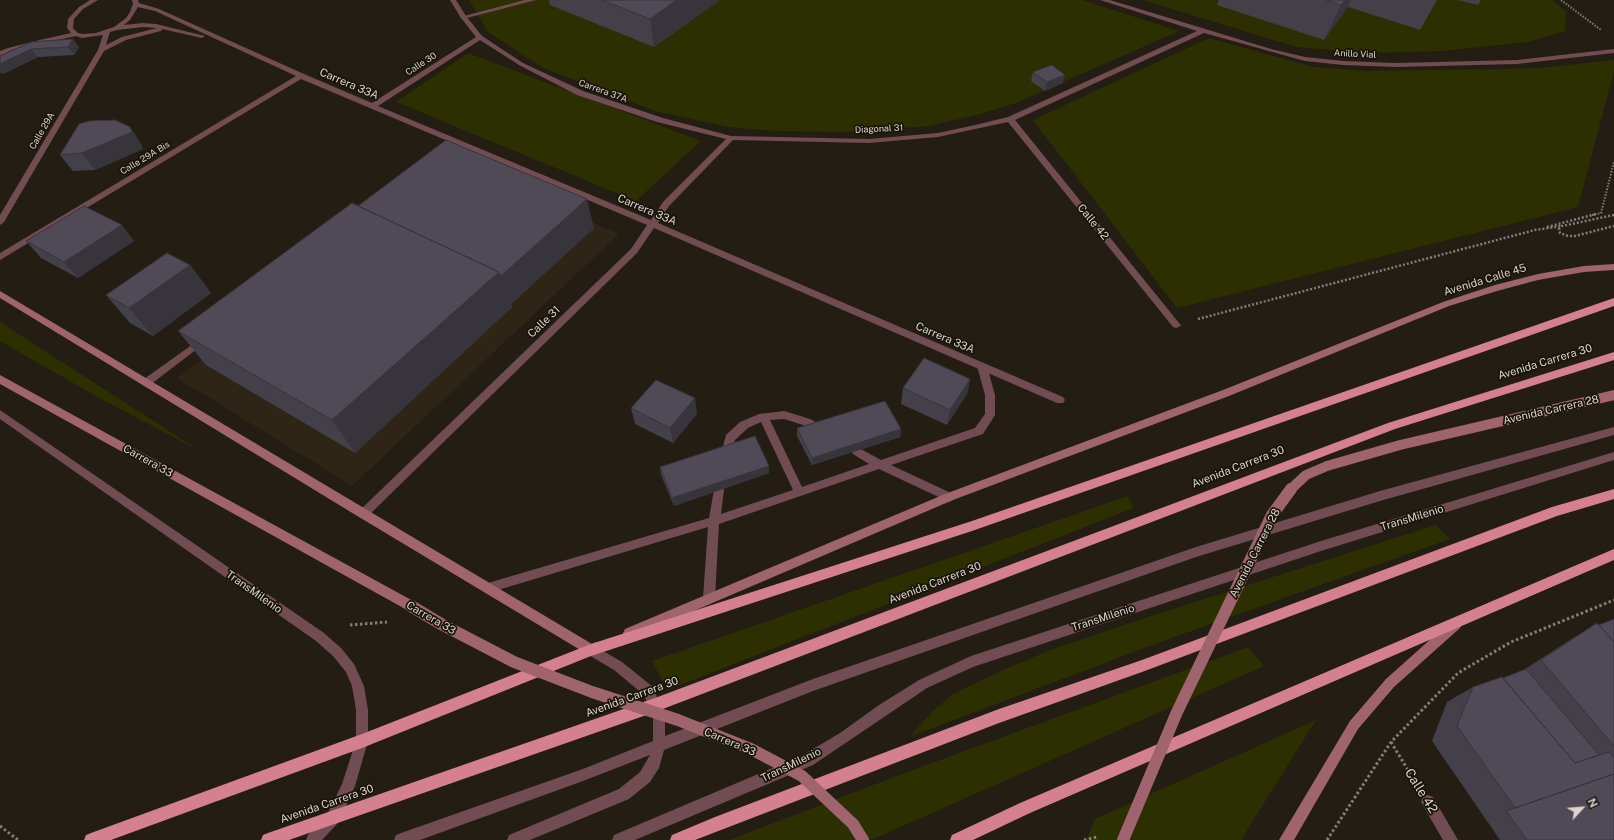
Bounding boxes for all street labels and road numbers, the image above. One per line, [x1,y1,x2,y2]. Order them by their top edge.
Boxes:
street label: Anillo Vial [1334,48,1376,60]
street label: Calle 30 [404,50,438,78]
street label: Carrera 33A [318,66,380,102]
street label: Carrera 37A [577,77,629,105]
street label: Calle 29A [27,111,57,151]
street label: Diagonal 31 [855,122,903,136]
street label: Calle 29A Bis [118,139,172,177]
street label: Carrera 33A [616,192,678,228]
street label: Calle 42 [1075,201,1111,243]
street label: Avenida Calle 45 [1442,261,1528,299]
street label: Calle 31 [525,303,563,341]
street label: Carrera 33A [914,320,976,356]
street label: Avenida Carrera 30 [1496,341,1594,383]
street label: Avenida Carrera 28 [1502,393,1600,427]
street label: Carrera 33 [121,442,175,480]
street label: Avenida Carrera 30 [1190,443,1286,491]
street label: TransMilenio [1379,502,1445,534]
street label: Avenida Carrera 28 [1227,506,1283,600]
street label: Avenida Carrera 30 [887,559,983,607]
street label: TransMilenio [223,568,285,616]
street label: Carrera 33 [404,599,458,637]
street label: TransMilenio [1070,602,1136,634]
street label: Avenida Carrera 30 [584,674,680,720]
street label: Carrera 33 [702,725,758,759]
street label: TransMilenio [759,745,823,785]
street label: Calle 42 [1401,766,1441,816]
street label: Avenida Carrera 30 [279,782,375,826]

